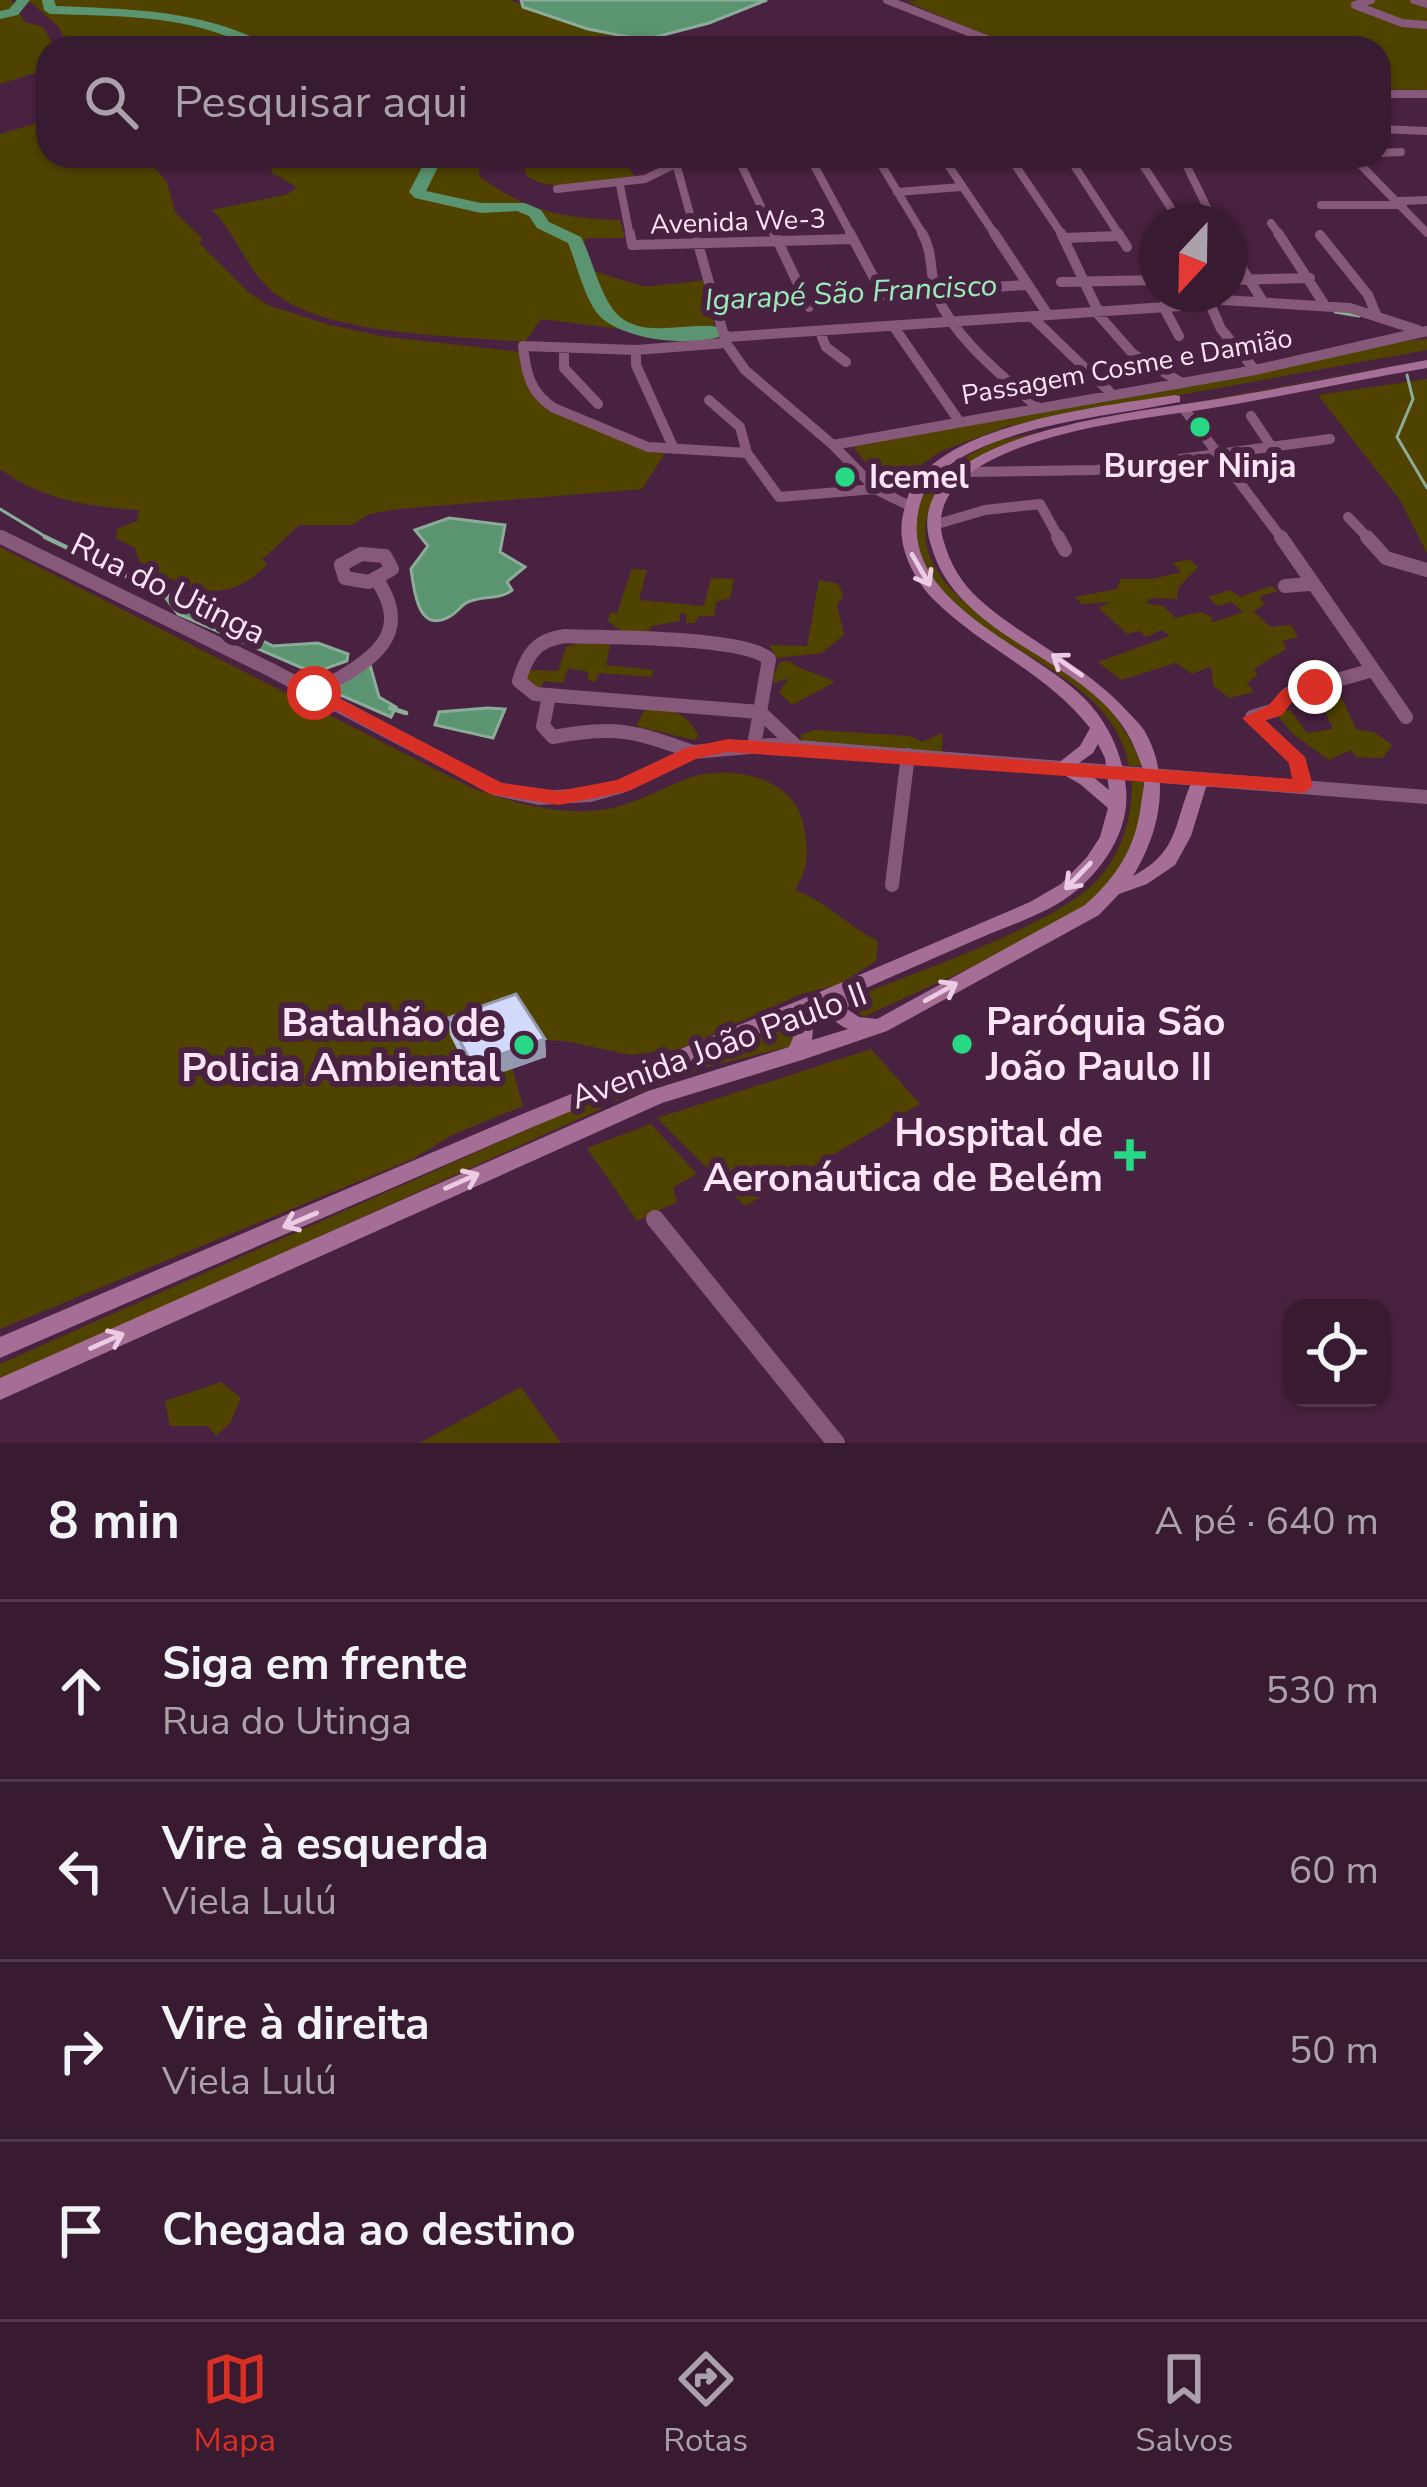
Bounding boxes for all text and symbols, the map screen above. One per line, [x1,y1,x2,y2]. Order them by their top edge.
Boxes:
search box [36,36,1391,168]
icon: search [78,69,144,135]
text: Pesquisar aqui [174,72,468,133]
street label: Avenida We-3 [649,200,827,244]
north arrow [1139,204,1247,312]
water label: Igarapé São Francisco [704,265,998,321]
street label: Passagem Cosme e Damião [959,320,1295,414]
marker: Burger Ninja [1187,414,1213,440]
place label: Burger Ninja [1103,444,1297,489]
place label: Icemel [869,455,969,500]
marker: Icemel [832,464,858,490]
street label: Rua do Utinga [63,522,273,656]
one-way arrow [910,552,934,587]
one-way arrow [1051,653,1085,678]
route end [1288,660,1342,714]
route start [287,666,341,720]
one-way arrow [1064,861,1092,891]
street label: Avenida João Paulo II [565,972,873,1120]
one-way arrow [923,980,958,1003]
place label: Paróquia São João Paulo II [985,996,1226,1094]
place label: Batalhão de Policia Ambiental [181,997,501,1095]
marker: Paróquia São João Paulo II [949,1031,975,1057]
marker: Batalhão de Policia Ambiental [511,1032,537,1058]
place label: Hospital de Aeronáutica de Belém [703,1107,1103,1205]
marker: Hospital de Aeronáutica de Belém [1114,1139,1146,1171]
one-way arrow [444,1169,480,1191]
one-way arrow [283,1210,319,1232]
map controls [1283,1299,1391,1407]
button: locate [1283,1299,1391,1407]
one-way arrow [88,1329,124,1351]
text: 8 min [48,1486,180,1556]
text: A pé · 640 m [1155,1495,1379,1548]
text: Siga em frente [162,1634,468,1695]
icon: ahead [48,1658,114,1724]
text: 530 m [1265,1664,1379,1717]
text: Rua do Utinga [162,1695,412,1748]
text: Vire à esquerda [162,1814,489,1875]
icon: left [48,1838,114,1904]
text: 60 m [1289,1844,1379,1897]
text: Viela Lulú [162,1875,337,1928]
text: Vire à direita [162,1994,430,2055]
icon: right [48,2018,114,2084]
text: 50 m [1289,2024,1379,2077]
text: Viela Lulú [162,2055,337,2108]
icon: arrive [48,2198,114,2264]
text: Chegada ao destino [162,2200,576,2261]
tab: Mapa [194,2346,276,2463]
tab: Rotas [663,2346,748,2463]
tab: Salvos [1135,2346,1233,2463]

